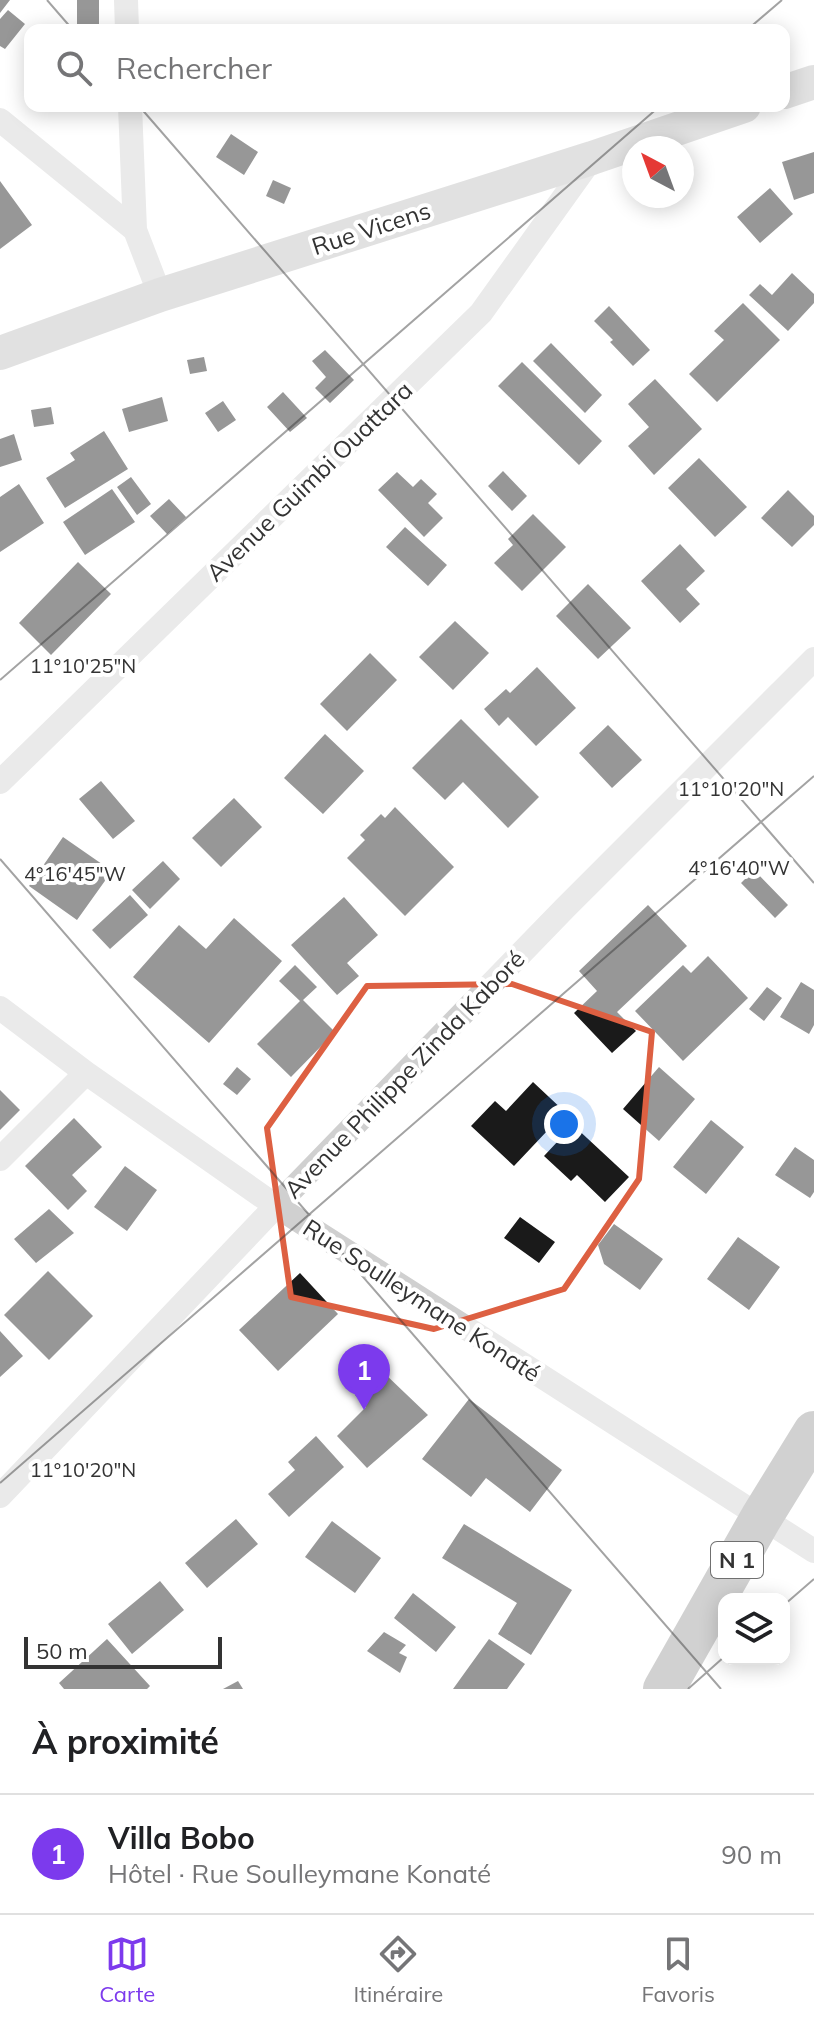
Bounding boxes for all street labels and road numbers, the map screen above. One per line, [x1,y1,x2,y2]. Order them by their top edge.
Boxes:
street label: Rue Vicens [308,195,434,261]
street label: Avenue Guimbi Ouattara [200,375,418,587]
street label: Avenue Philippe Zinda Kaboré [277,944,531,1204]
street label: Rue Soulleymane Konaté [298,1212,546,1388]
road number: N 1 [711,1542,763,1578]

